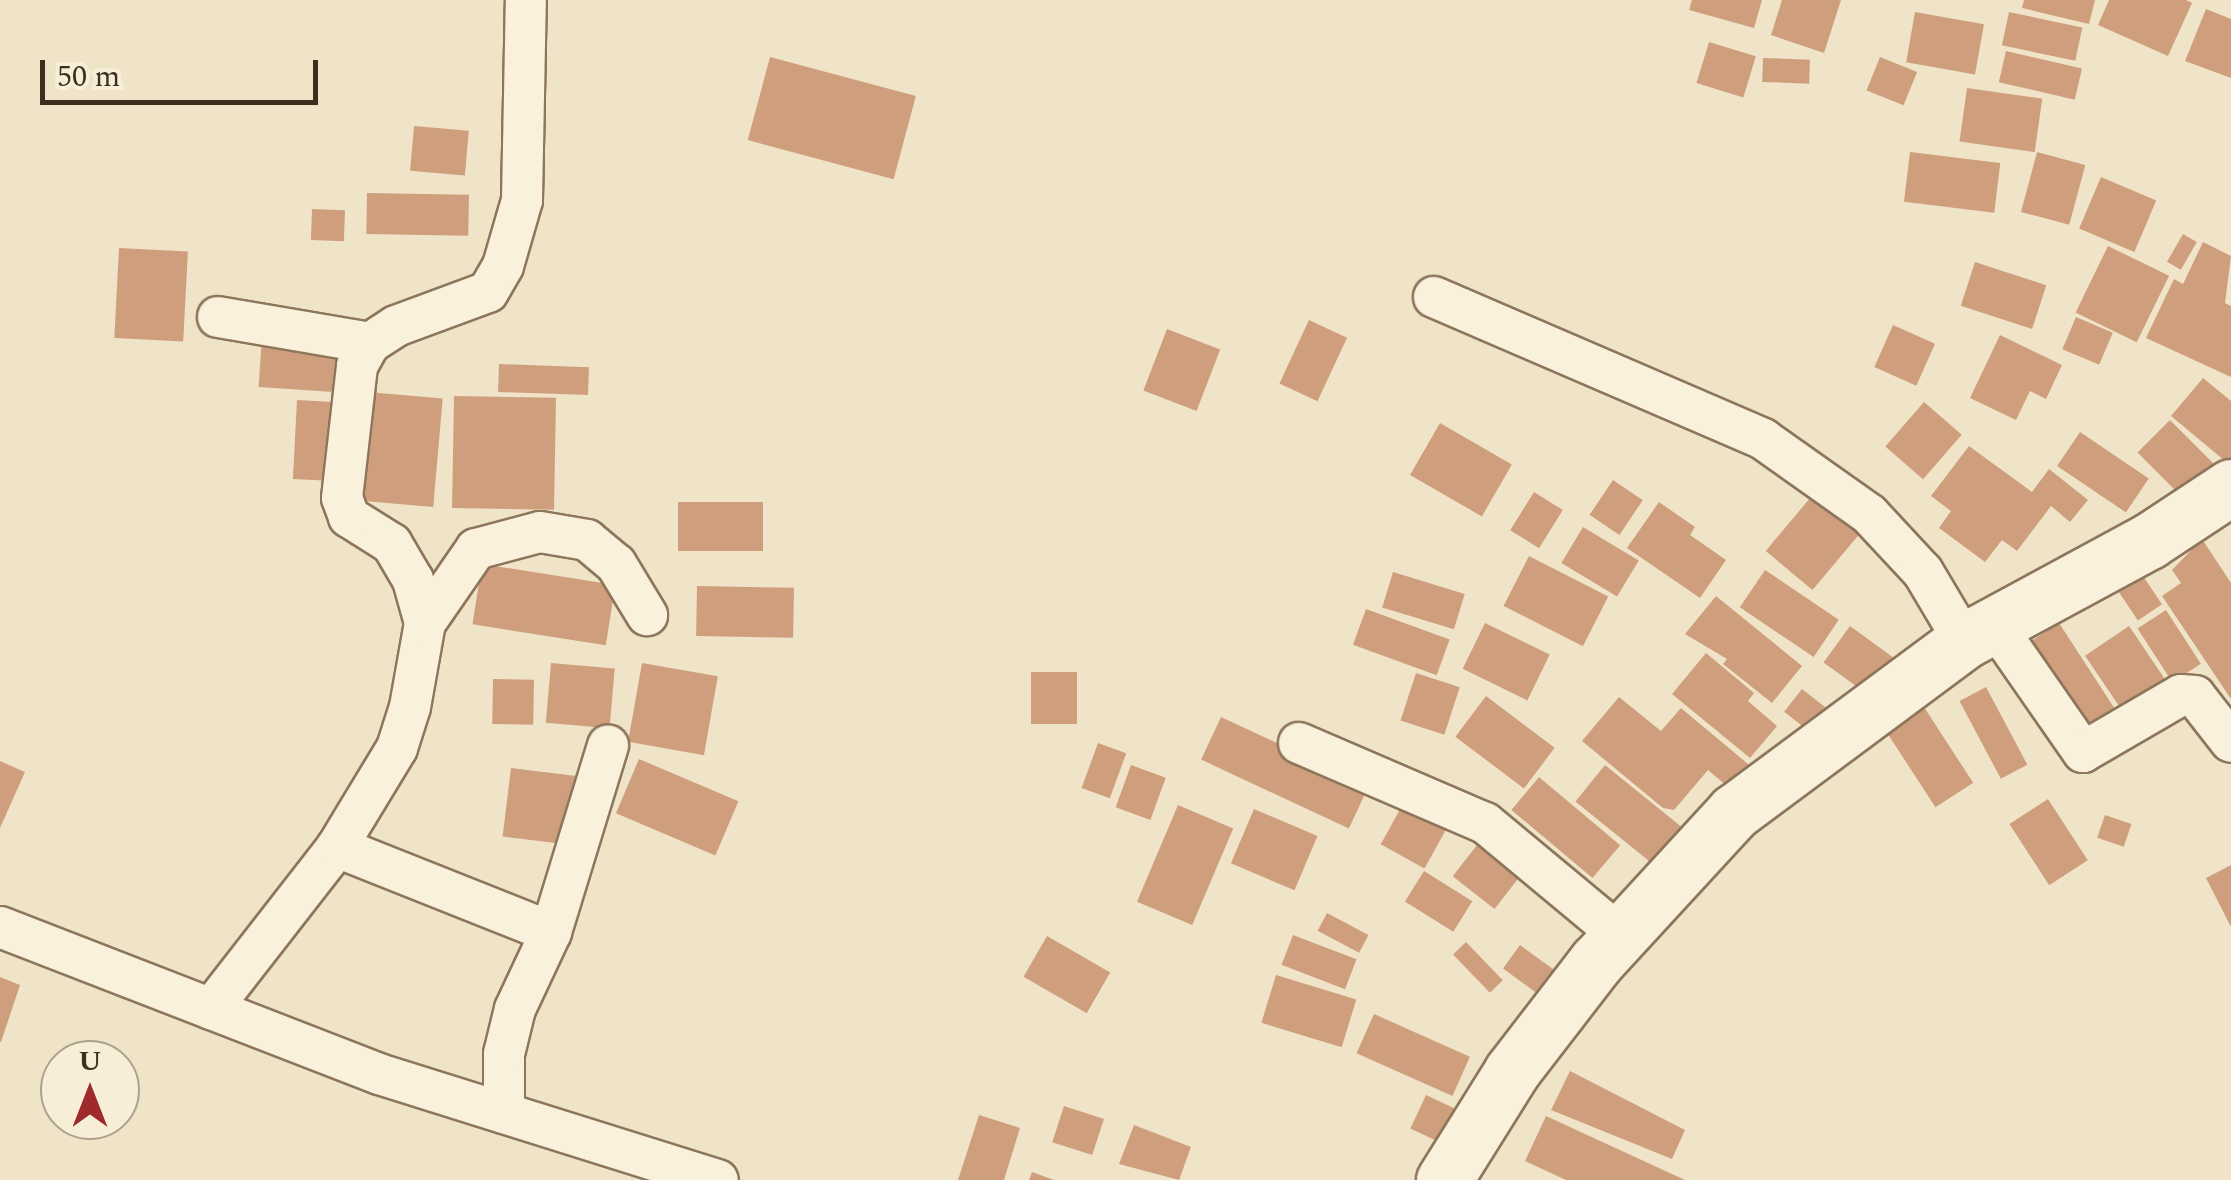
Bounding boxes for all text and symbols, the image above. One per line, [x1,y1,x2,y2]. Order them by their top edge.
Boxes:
scale bar [45,40,322,102]
text: 50 m [57,54,120,100]
north arrow [40,1040,140,1140]
text: U [78,1040,102,1083]

